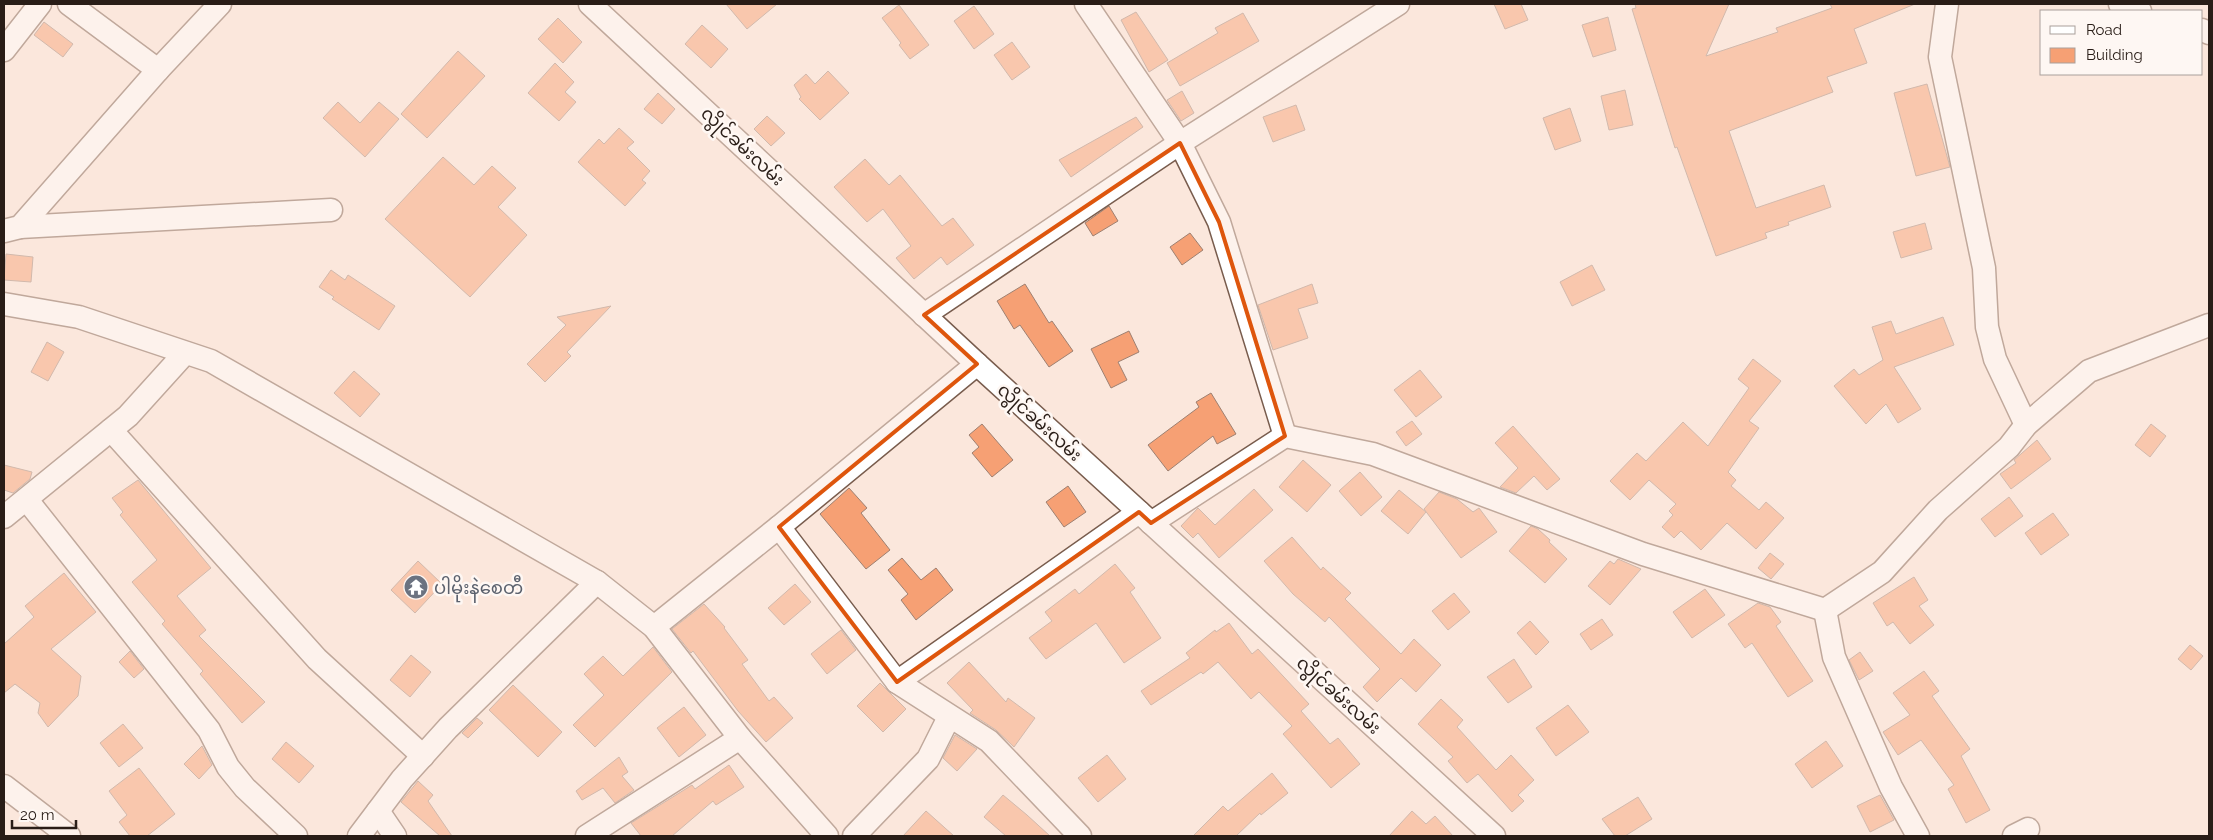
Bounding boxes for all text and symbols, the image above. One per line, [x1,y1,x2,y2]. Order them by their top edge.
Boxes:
legend [2040,10,2203,75]
text: Road [2086,21,2122,39]
text: Building [2086,46,2143,64]
street label: လွိုင်ခမ်းလမ်း [694,100,791,193]
street label: လွိုင်ခမ်းလမ်း [990,377,1088,469]
temple icon: ပါမိုးနဲစေတီ [403,574,429,600]
place label: ပါမိုးနဲစေတီ [434,574,523,603]
street label: လွိုင်ခမ်းလမ်း [1289,650,1387,742]
scale bar [12,798,76,830]
text: 20 m [20,806,55,824]

